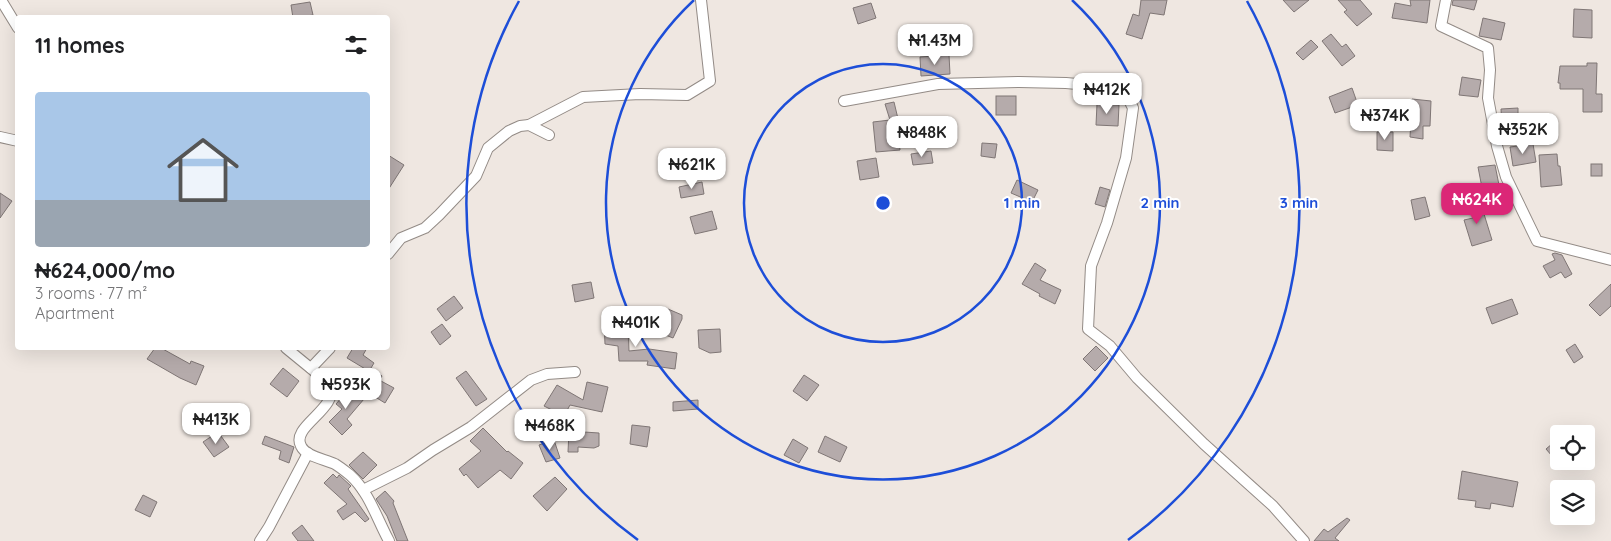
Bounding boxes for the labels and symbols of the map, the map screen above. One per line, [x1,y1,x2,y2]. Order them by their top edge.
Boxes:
pin: ₦1.43M [894,23,976,66]
pin: ₦412K [1072,72,1142,115]
pin: ₦374K [1350,98,1420,141]
pin: ₦352K [1488,112,1558,155]
pin: ₦848K [887,116,957,158]
pin: ₦621K [657,148,727,190]
pin: ₦624K [1442,182,1512,225]
text: 1 min [1004,193,1040,212]
text: 2 min [1140,193,1180,212]
text: 3 min [1280,193,1318,212]
centre of rings [874,194,892,212]
pin: ₦401K [601,306,671,348]
pin: ₦593K [311,368,381,410]
pin: ₦413K [181,402,251,445]
pin: ₦468K [515,408,585,451]

